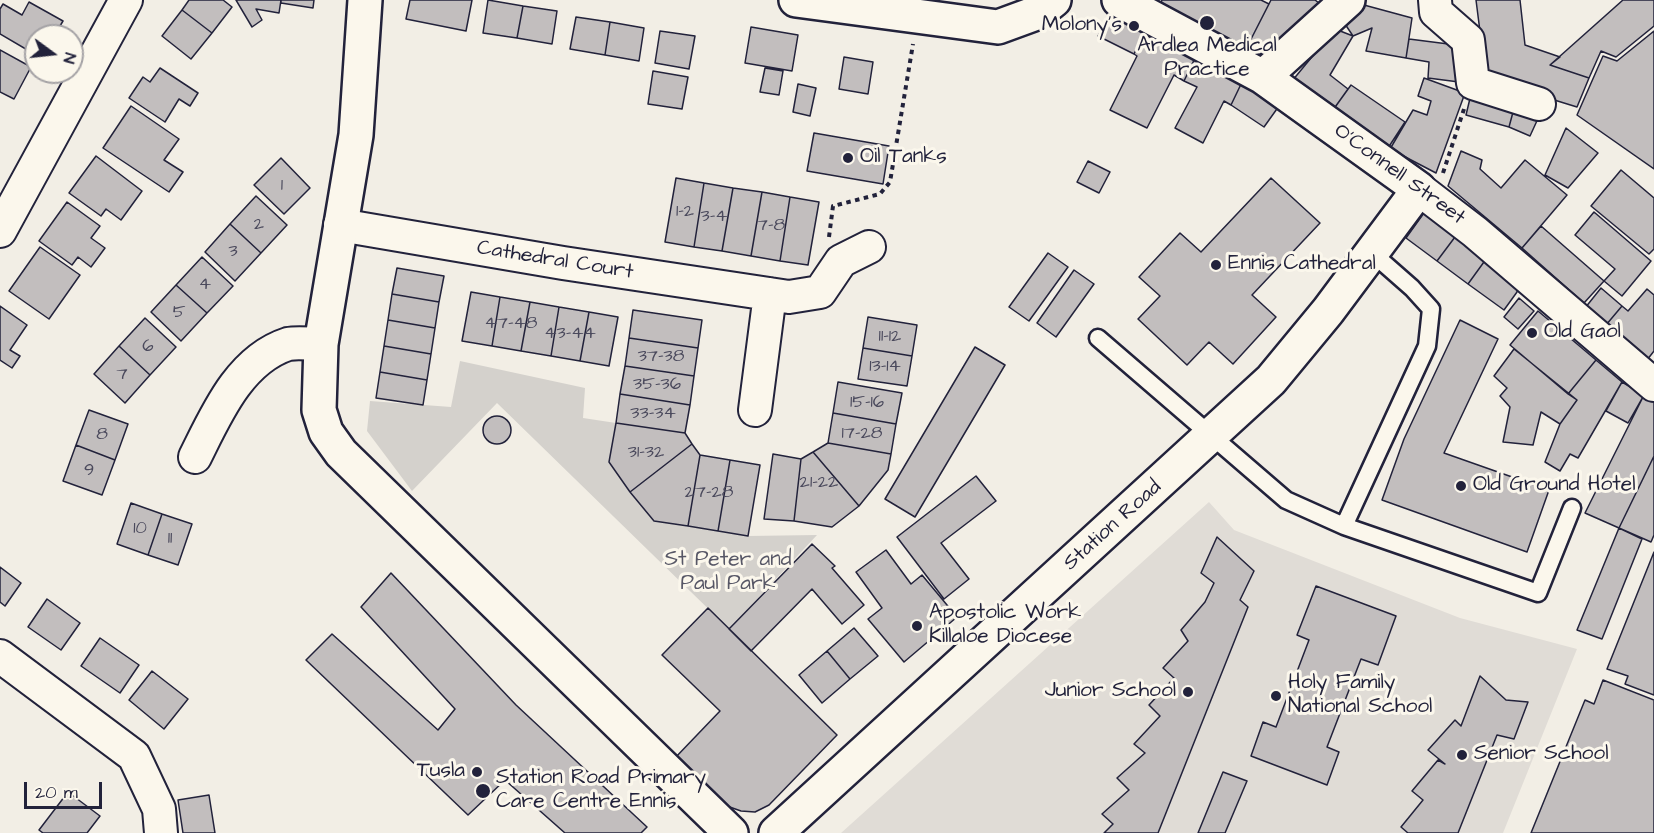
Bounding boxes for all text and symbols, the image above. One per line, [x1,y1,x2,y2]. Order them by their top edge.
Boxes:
place label: Molony's [1042,13,1122,39]
marker: Ardlea Medical Practice [1198,14,1216,32]
marker: Molony's [1127,19,1141,33]
north arrow [24,24,84,84]
place label: Ardlea Medical Practice [1137,34,1277,84]
text: N [58,50,81,66]
street label: O'Connell Street [1328,119,1470,231]
place label: Oil Tanks [860,145,947,171]
marker: Oil Tanks [841,151,855,165]
house number: 1 [281,175,283,197]
house number: 1-2 [676,201,694,223]
house number: 3-4 [700,206,728,228]
house number: 2 [254,214,264,236]
house number: 7-8 [757,215,785,237]
street label: Cathedral Court [475,236,635,286]
house number: 3 [228,241,238,263]
place label: Ennis Cathedral [1228,252,1376,278]
marker: Ennis Cathedral [1209,258,1223,272]
house number: 4 [199,274,211,296]
house number: 5 [173,302,185,324]
house number: 47-48 [485,313,537,335]
place label: Old Gaol [1544,320,1621,346]
house number: 43-44 [544,323,596,345]
house number: 11-12 [879,326,901,348]
marker: Old Gaol [1525,326,1539,340]
house number: 6 [142,336,154,358]
house number: 37-38 [638,346,684,368]
house number: 13-14 [869,356,901,378]
house number: 7 [116,364,128,386]
house number: 35-36 [633,374,681,396]
house number: 15-16 [850,392,884,414]
house number: 33-34 [630,403,676,425]
house number: 17-28 [842,423,882,445]
house number: 8 [96,424,108,446]
house number: 31-32 [628,442,664,464]
house number: 9 [84,460,94,482]
house number: 21-22 [800,472,838,494]
place label: Old Ground Hotel [1473,473,1636,499]
street label: Station Road [1059,475,1167,577]
marker: Old Ground Hotel [1454,479,1468,493]
house number: 27-28 [685,482,733,504]
house number: 10 [133,518,147,540]
house number: 11 [168,528,172,550]
park label: St Peter and Paul Park [665,548,791,598]
place label: Apostolic Work Killaloe Diocese [929,601,1081,651]
marker: Apostolic Work Killaloe Diocese [910,619,924,633]
place label: Holy Family National School [1288,671,1432,721]
place label: Junior School [1045,679,1176,705]
marker: Junior School [1181,685,1195,699]
marker: Holy Family National School [1269,689,1283,703]
place label: Senior School [1474,742,1608,768]
marker: Senior School [1455,748,1469,762]
place label: Tusla [417,759,465,785]
marker: Tusla [470,765,484,779]
place label: Station Road Primary Care Centre Ennis [496,766,706,816]
scale bar [27,770,105,808]
text: 20 m [35,780,78,805]
marker: Station Road Primary Care Centre Ennis [474,782,492,800]

